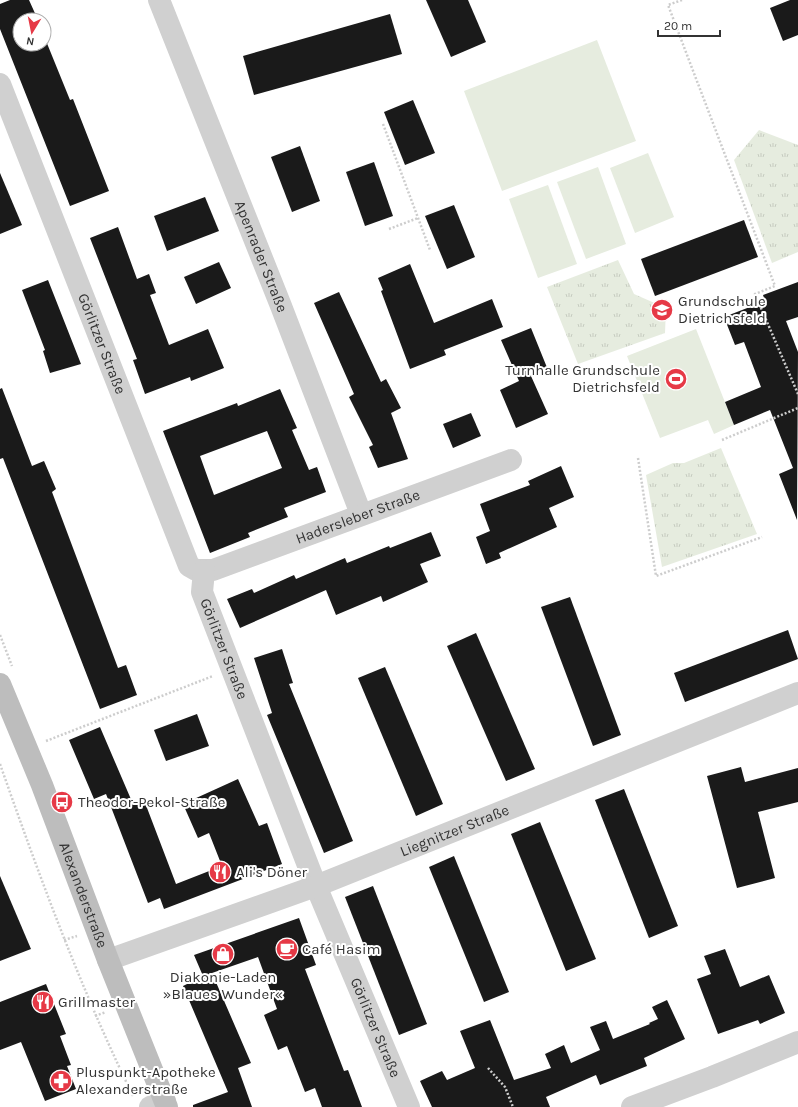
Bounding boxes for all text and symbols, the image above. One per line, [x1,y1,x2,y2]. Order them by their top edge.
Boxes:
north arrow [12,12,52,52]
scale bar [658,12,720,38]
text: 20 m [664,19,692,33]
text: N [25,34,35,48]
street label: Apenrader Straße [231,198,292,315]
street label: Görlitzer Straße [74,291,130,397]
place label: Grundschule Dietrichsfeld [678,292,766,327]
school or university icon: Grundschule Dietrichsfeld [649,297,675,323]
place label: Turnhalle Grundschule Dietrichsfeld [505,361,660,396]
sports icon: Turnhalle Grundschule Dietrichsfeld [663,366,689,392]
street label: Hadersleber Straße [293,485,422,548]
street label: Görlitzer Straße [196,596,252,702]
bus stop icon: Theodor-Pekol-Straße [49,789,75,815]
place label: Theodor-Pekol-Straße [78,793,226,811]
street label: Liegnitzer Straße [397,801,512,860]
street label: Alexanderstraße [55,840,112,950]
restaurant icon: Ali's Döner [207,859,233,885]
place label: Ali's Döner [236,863,308,881]
cafe icon: Café Hasim [274,936,300,962]
place label: Café Hasim [302,940,381,958]
shop icon: Diakonie-Laden »Blaues Wunder« [210,941,236,967]
place label: Diakonie-Laden »Blaues Wunder« [163,968,283,1003]
street label: Görlitzer Straße [347,975,405,1080]
restaurant icon: Grillmaster [30,989,56,1015]
place label: Grillmaster [58,993,135,1011]
place label: Pluspunkt-Apotheke Alexanderstraße [76,1063,216,1098]
pharmacy icon: Pluspunkt-Apotheke Alexanderstraße [48,1068,74,1094]

